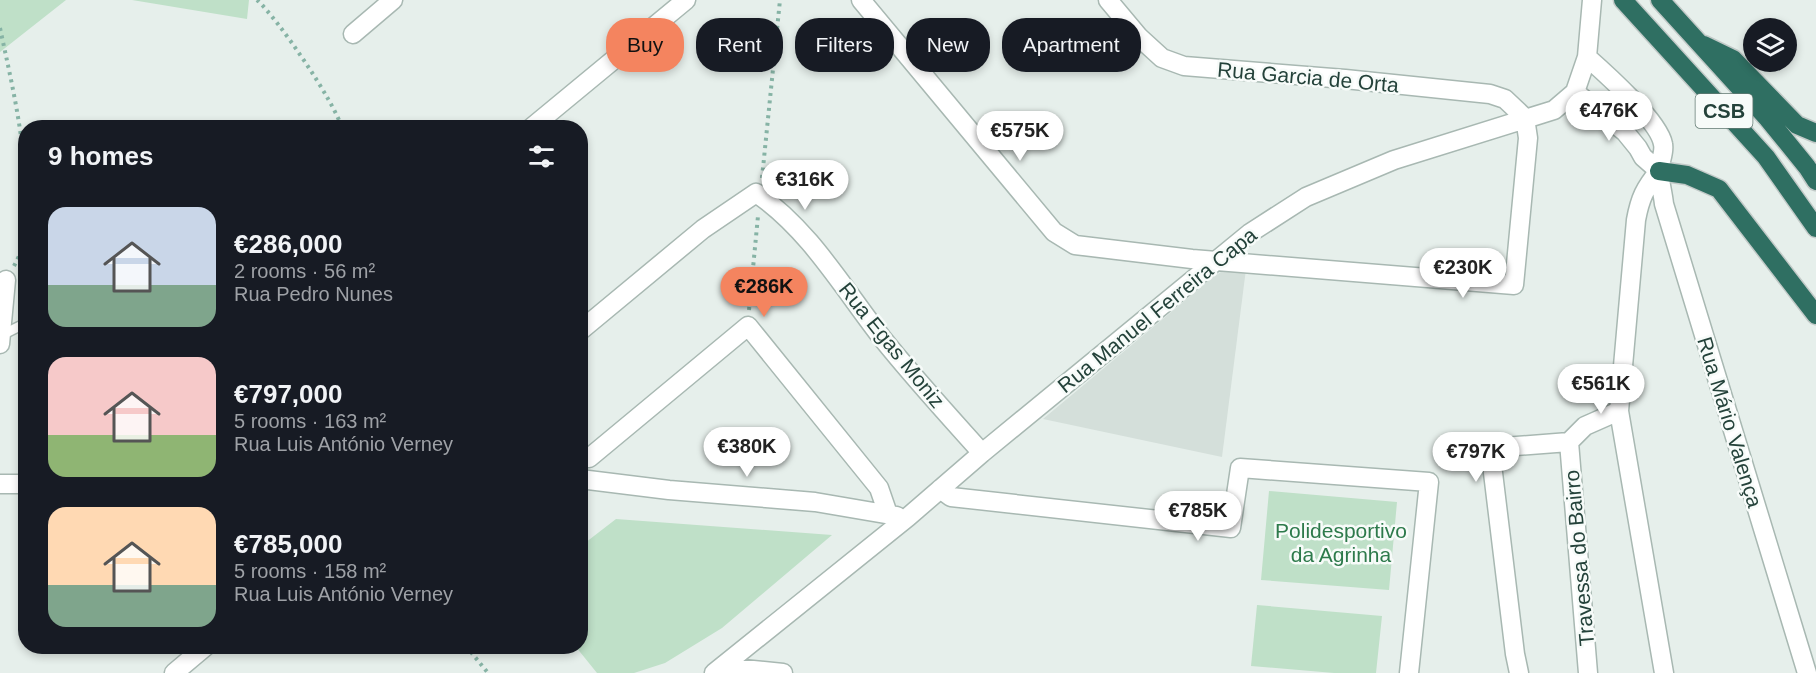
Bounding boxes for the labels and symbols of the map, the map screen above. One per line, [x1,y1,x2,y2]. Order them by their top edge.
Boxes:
street label: Rua Garcia de Orta [1216,58,1400,96]
pin: €476K [1567,91,1651,142]
road number: CSB [1696,94,1752,128]
pin: €575K [978,111,1062,162]
pin: €316K [763,160,847,211]
street label: Rua Manuel Ferreira Capa [1053,223,1261,397]
pin: €230K [1421,248,1505,299]
pin: €286K [722,267,806,318]
street label: Rua Egas Moniz [835,278,949,412]
street label: Rua Mário Valença [1693,334,1767,510]
pin: €561K [1559,364,1643,415]
pin: €380K [705,427,789,478]
pin: €797K [1434,432,1518,483]
street label: Travessa do Bairro [1560,469,1598,647]
pin: €785K [1156,491,1240,542]
park label: Polidesportivo da Agrinha [1275,519,1407,566]

